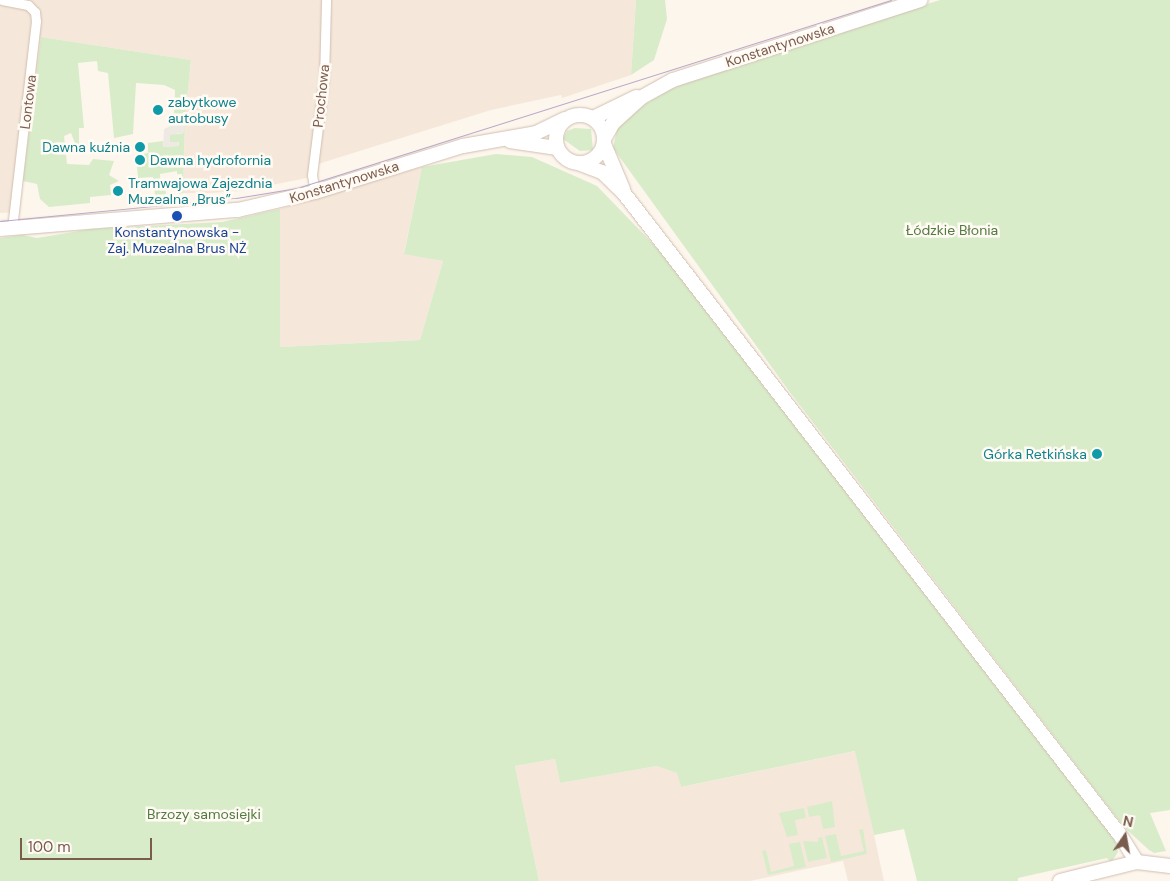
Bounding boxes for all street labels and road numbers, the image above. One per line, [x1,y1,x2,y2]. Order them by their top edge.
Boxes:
street label: Konstantynowska [723,19,837,71]
street label: Prochowa [309,64,333,128]
street label: Lontowa [16,74,40,130]
street label: Konstantynowska [287,157,401,207]

